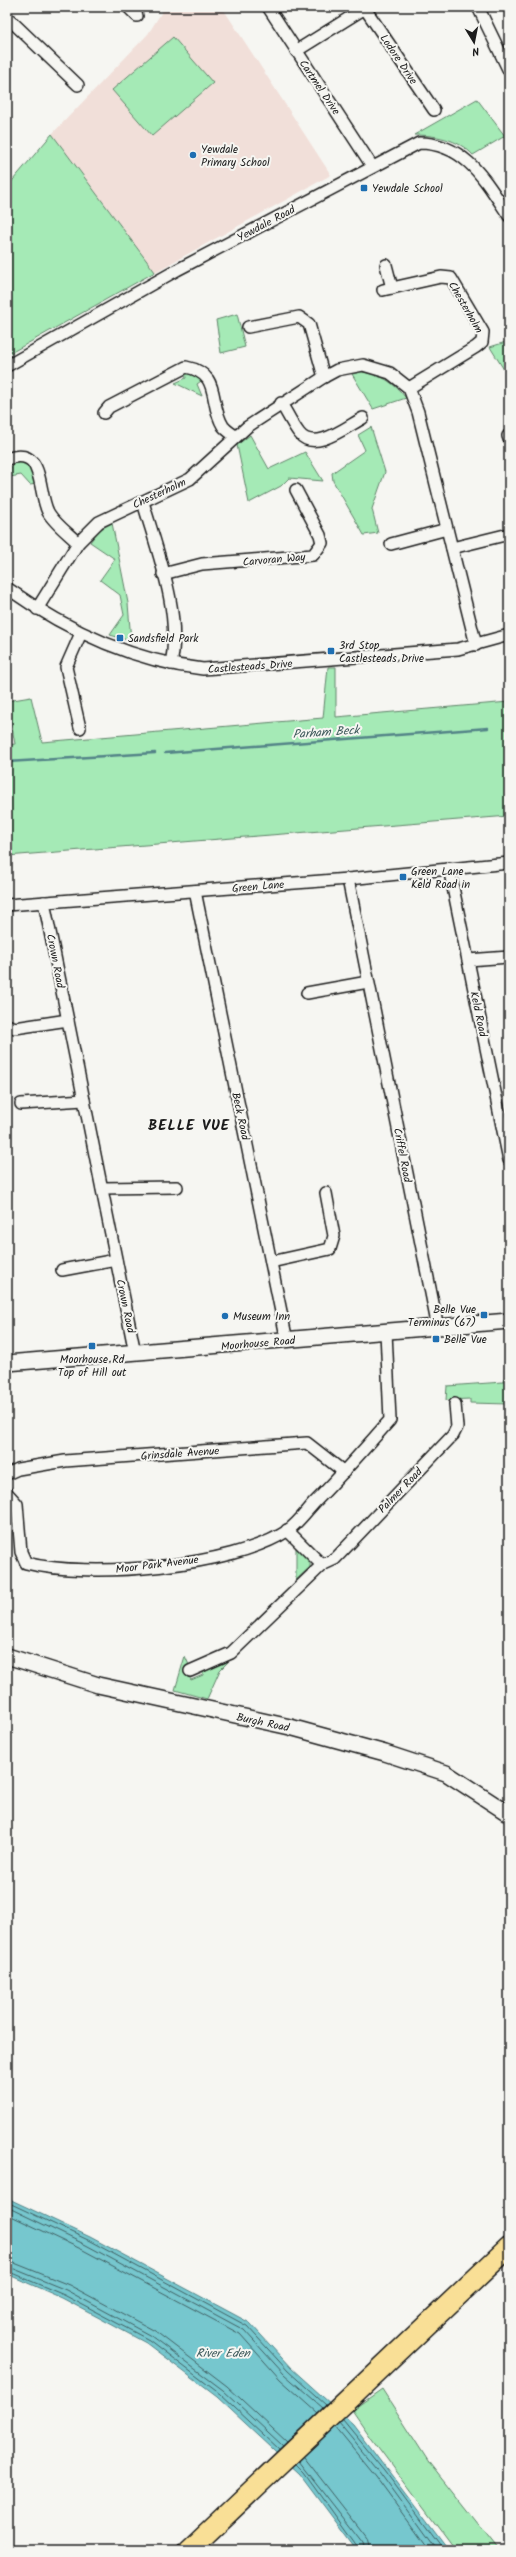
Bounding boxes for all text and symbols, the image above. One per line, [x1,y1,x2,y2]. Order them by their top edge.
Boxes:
north arrow [454,22,494,62]
street label: Lodore Drive [375,31,422,88]
text: N [471,41,481,60]
street label: Cartmel Drive [294,56,344,119]
place label: Yewdale Primary School [201,141,270,172]
marker: Yewdale Primary School [188,150,198,160]
place label: Yewdale School [372,180,443,198]
marker: Yewdale School [359,183,369,193]
street label: Yewdale Road [234,201,299,247]
street label: Chesterholm [443,278,487,337]
street label: Chesterholm [130,474,189,514]
street label: Carvoran Way [242,548,307,572]
place label: Sandsfield Park [128,630,199,648]
marker: Sandsfield Park [115,633,125,643]
place label: 3rd Stop Castlesteads Drive [339,637,424,668]
marker: 3rd Stop Castlesteads Drive [326,646,336,656]
street label: Castlesteads Drive [207,655,293,679]
water label: Parham Beck [292,721,362,744]
place label: Green Lane Keld Road in [411,863,470,894]
marker: Green Lane Keld Road in [398,872,408,882]
street label: Green Lane [231,876,285,898]
street label: Crown Road [41,933,69,990]
street label: Keld Road [464,990,492,1039]
street label: Beck Road [226,1091,254,1142]
district label: BELLE VUE [148,1114,230,1138]
street label: Criffel Road [388,1126,416,1185]
street label: Crown Road [111,1277,140,1335]
place label: Belle Vue Terminus (67) [408,1301,476,1332]
place label: Museum Inn [233,1308,290,1326]
marker: Belle Vue Terminus (67) [479,1310,489,1320]
marker: Museum Inn [220,1311,230,1321]
place label: Belle Vue [444,1331,487,1349]
street label: Moorhouse Road [220,1332,297,1356]
marker: Belle Vue [431,1334,441,1344]
marker: Moorhouse Rd Top of Hill out [87,1341,97,1351]
place label: Moorhouse Rd Top of Hill out [58,1351,127,1382]
street label: Grinsdale Avenue [140,1442,220,1466]
street label: Palmer Road [374,1463,428,1518]
street label: Moor Park Avenue [115,1551,200,1579]
street label: Burgh Road [235,1709,291,1737]
water label: River Eden [196,2344,252,2363]

